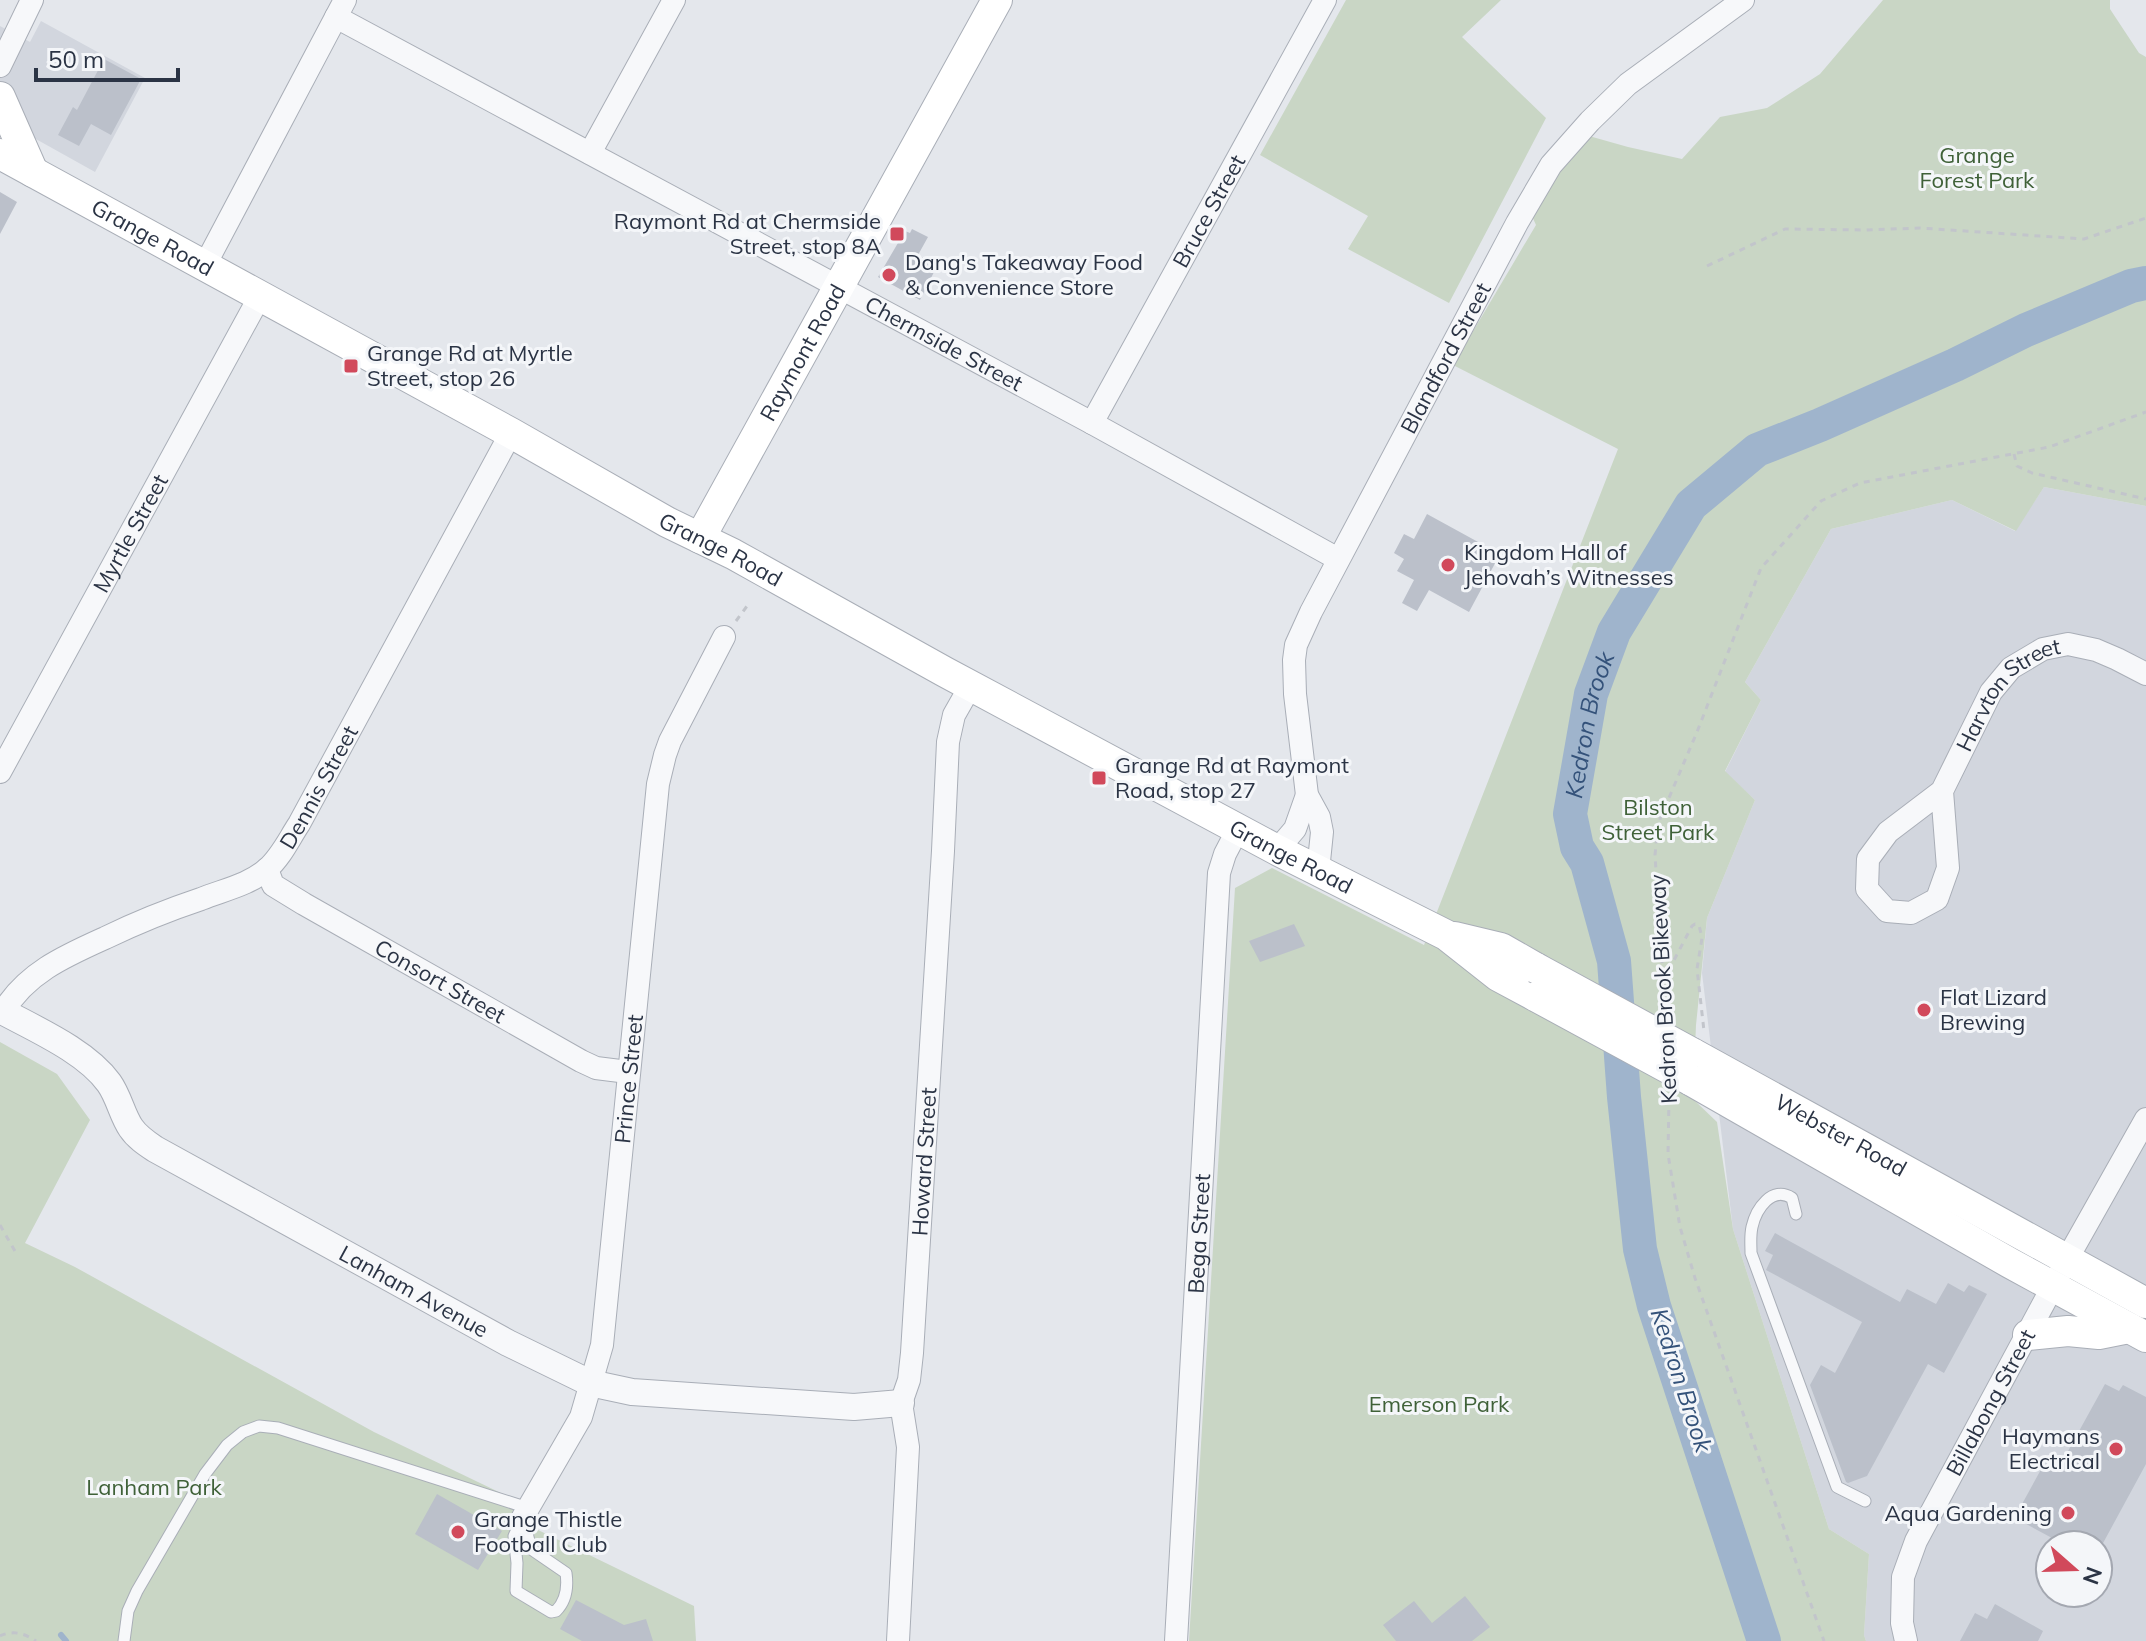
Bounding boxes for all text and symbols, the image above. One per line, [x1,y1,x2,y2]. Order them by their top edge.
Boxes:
scale bar [36,32,178,82]
text: 50 m [48,44,104,74]
park label: Grange Forest Park [1920,141,2035,194]
street label: Bruce Street [1166,149,1251,273]
street label: Grange Road [87,193,219,282]
place label: Raymont Rd at Chermside Street, stop 8A [614,207,881,260]
marker: Raymont Rd at Chermside Street, stop 8A [888,225,906,243]
place label: Dang's Takeaway Food & Convenience Store [905,248,1143,301]
marker: Dang's Takeaway Food & Convenience Store [880,266,898,284]
street label: Blandford Street [1394,278,1497,438]
street label: Raymont Road [753,279,851,426]
street label: Chermside Street [860,290,1028,397]
place label: Grange Rd at Myrtle Street, stop 26 [367,339,573,392]
marker: Grange Rd at Myrtle Street, stop 26 [342,357,360,375]
street label: Myrtle Street [87,469,174,597]
street label: Grange Road [654,506,787,593]
place label: Kingdom Hall of Jehovah’s Witnesses [1464,538,1674,591]
marker: Kingdom Hall of Jehovah’s Witnesses [1439,556,1457,574]
street label: Harvton Street [1950,632,2063,756]
water label: Kedron Brook [1558,647,1621,800]
street label: Dennis Street [273,720,364,854]
place label: Grange Rd at Raymont Road, stop 27 [1115,751,1349,804]
marker: Grange Rd at Raymont Road, stop 27 [1090,769,1108,787]
park label: Bilston Street Park [1602,793,1715,846]
street label: Grange Road [1225,813,1357,900]
street label: Kedron Brook Bikeway [1643,873,1683,1104]
street label: Consort Street [370,933,511,1030]
place label: Flat Lizard Brewing [1940,983,2047,1036]
marker: Flat Lizard Brewing [1915,1001,1933,1019]
street label: Prince Street [608,1013,649,1145]
street label: Howard Street [905,1086,942,1237]
street label: Webster Road [1770,1087,1912,1183]
street label: Bega Street [1181,1173,1216,1294]
street label: Lanham Avenue [334,1239,493,1344]
water label: Kedron Brook [1645,1304,1720,1456]
street label: Billabong Street [1940,1324,2041,1481]
park label: Emerson Park [1369,1390,1510,1418]
place label: Haymans Electrical [2002,1422,2100,1475]
marker: Haymans Electrical [2107,1440,2125,1458]
park label: Lanham Park [86,1473,222,1501]
place label: Aqua Gardening [1885,1499,2052,1527]
marker: Aqua Gardening [2059,1504,2077,1522]
place label: Grange Thistle Football Club [474,1505,622,1558]
marker: Grange Thistle Football Club [449,1523,467,1541]
north arrow [2034,1529,2114,1609]
text: N [2077,1563,2109,1588]

